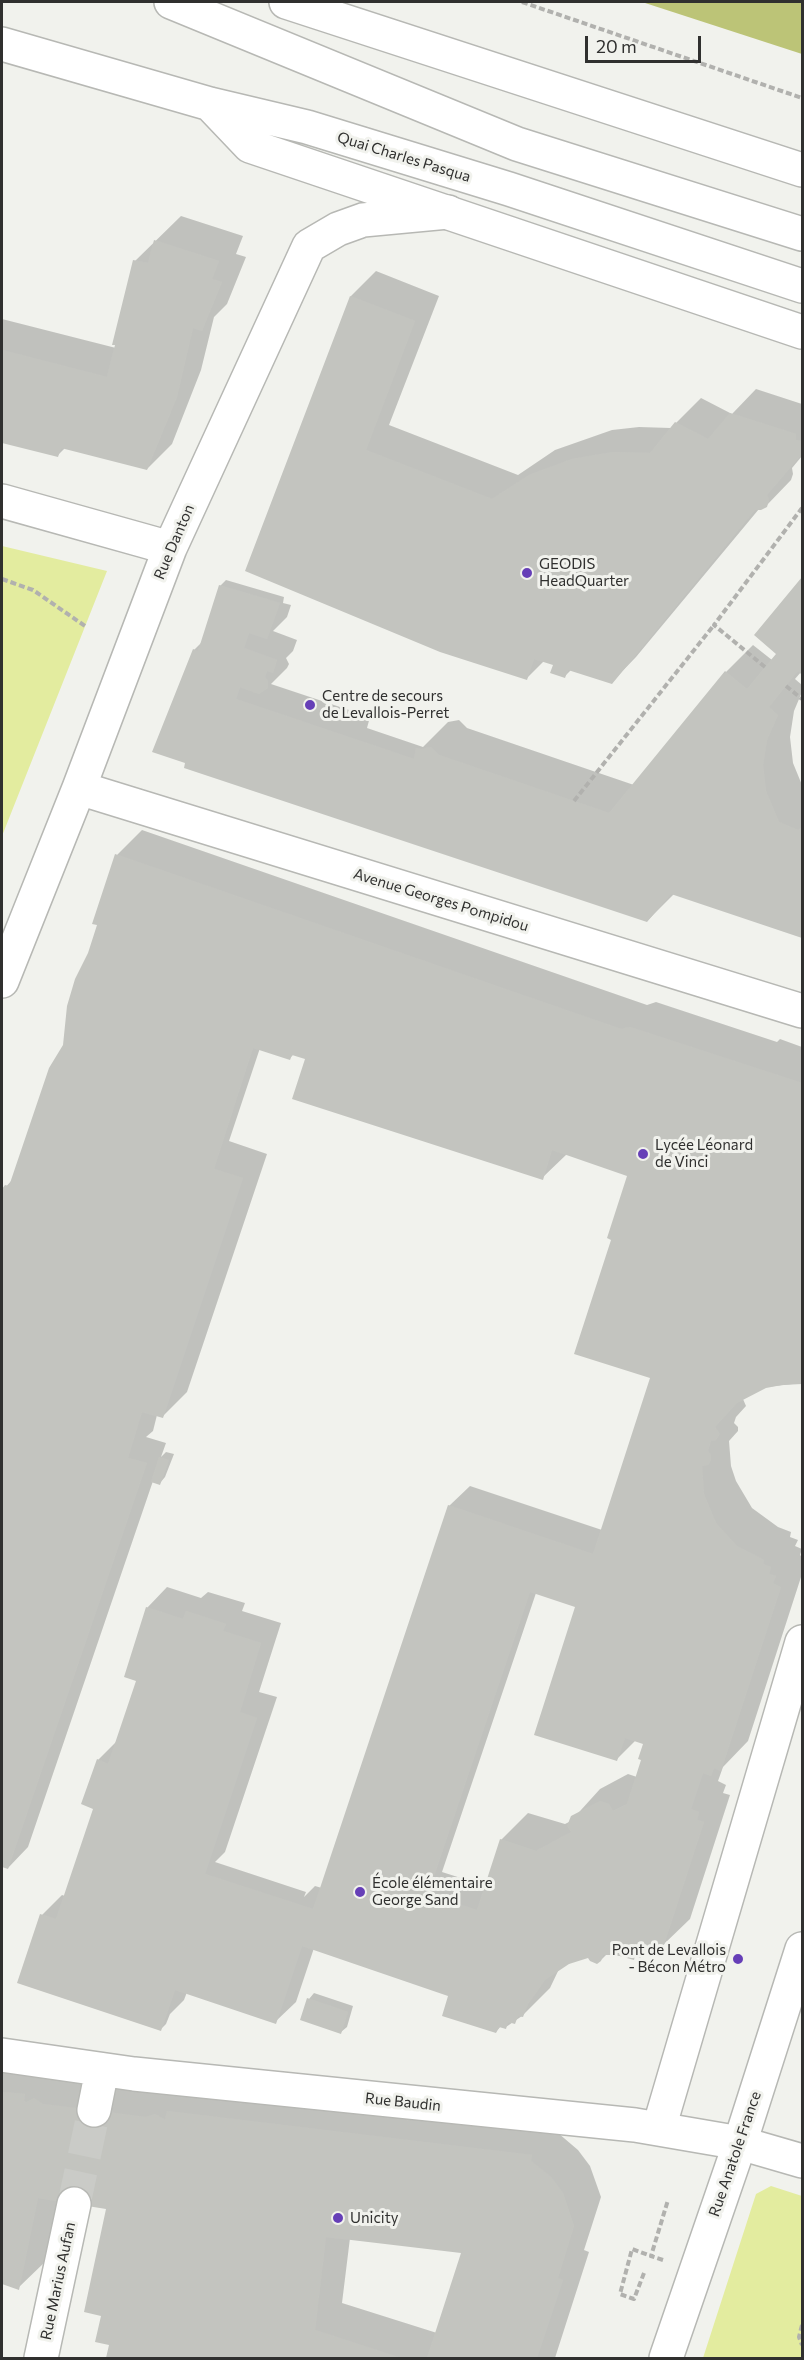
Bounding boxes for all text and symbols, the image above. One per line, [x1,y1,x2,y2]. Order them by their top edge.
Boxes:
scale bar [588,24,704,62]
text: 20 m [596,35,637,57]
street label: Quai Charles Pasqua [335,128,473,186]
street label: Rue Danton [150,502,198,582]
place label: GEODIS HeadQuarter [539,555,629,590]
marker: GEODIS HeadQuarter [520,566,534,580]
place label: Centre de secours de Levallois-Perret [322,687,449,722]
marker: Centre de secours de Levallois-Perret [303,698,317,712]
street label: Avenue Georges Pompidou [351,865,531,935]
place label: Lycée Léonard de Vinci [655,1136,753,1171]
marker: Lycée Léonard de Vinci [636,1147,650,1161]
place label: École élémentaire George Sand [372,1874,493,1909]
marker: École élémentaire George Sand [353,1885,367,1899]
place label: Pont de Levallois - Bécon Métro [612,1941,726,1976]
marker: Pont de Levallois - Bécon Métro [731,1952,745,1966]
street label: Rue Baudin [364,2089,442,2115]
street label: Rue Anatole France [705,2089,765,2219]
place label: Unicity [350,2209,399,2227]
marker: Unicity [331,2211,345,2225]
street label: Rue Marius Aufan [37,2220,79,2342]

